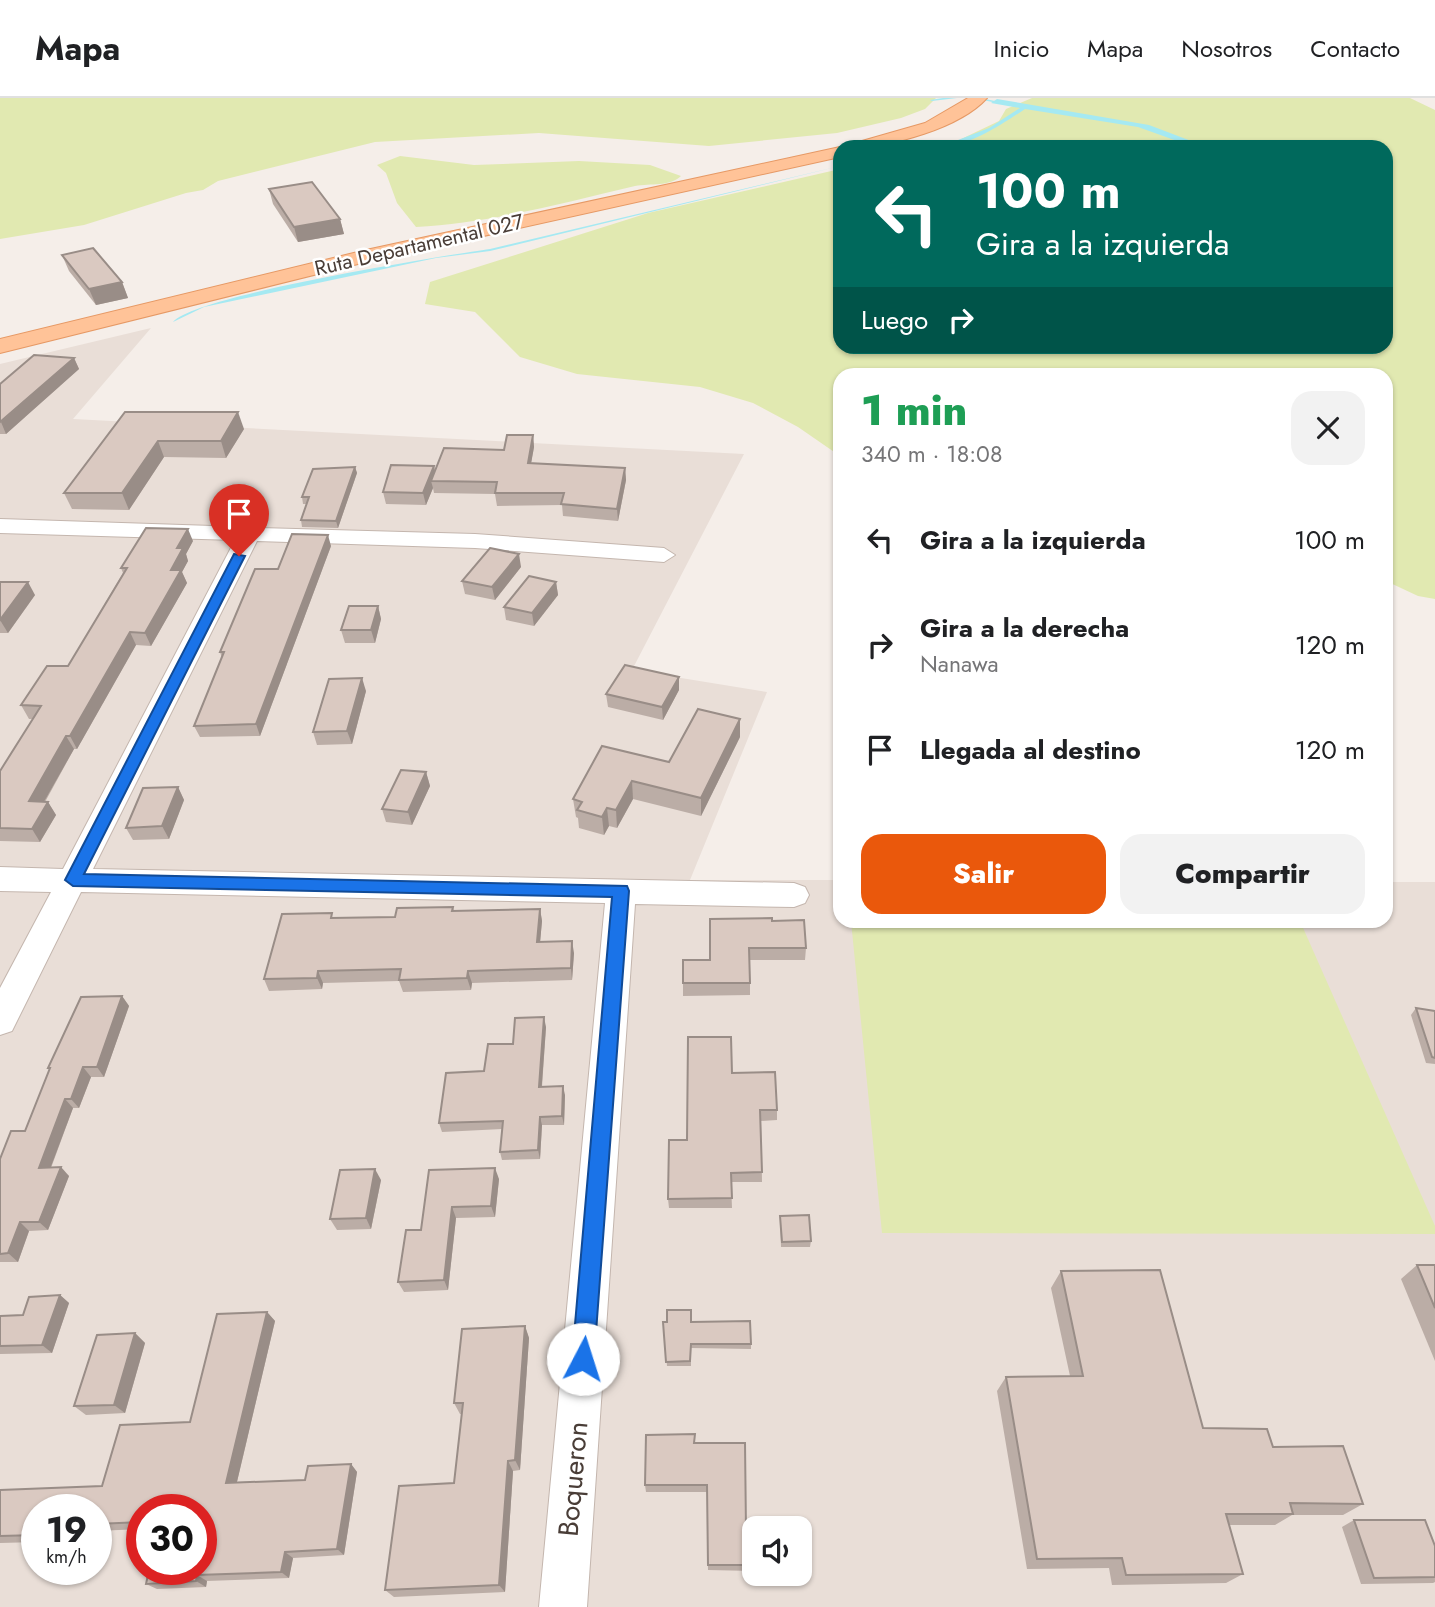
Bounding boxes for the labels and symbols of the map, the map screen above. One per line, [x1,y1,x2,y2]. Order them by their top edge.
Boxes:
street label: Ruta Departamental 027 [311,206,527,284]
pin [209,484,269,556]
position arrow [546,1322,620,1396]
street label: Boqueron [548,1420,598,1538]
speed limit sign: 30 [126,1494,217,1585]

